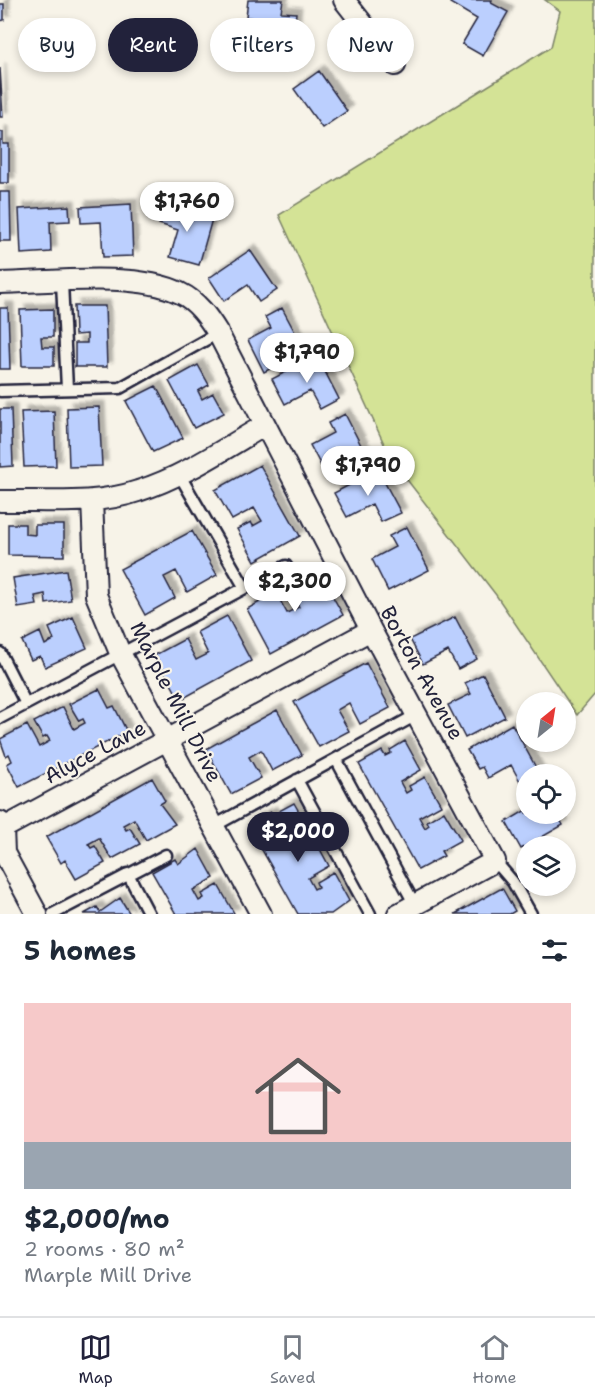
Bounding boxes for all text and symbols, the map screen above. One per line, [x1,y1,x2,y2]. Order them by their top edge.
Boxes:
chip: Buy [18,18,96,72]
chip: Rent [108,18,198,72]
chip: Filters [210,18,315,72]
chip: New [327,18,414,72]
pin: $1,760 [138,182,236,233]
text: $1,760 [154,188,220,214]
pin: $1,790 [258,333,356,384]
text: $1,790 [274,339,340,365]
pin: $1,790 [319,446,417,497]
text: $1,790 [335,452,401,478]
pin: $2,300 [246,562,344,613]
text: $2,300 [258,568,332,594]
street label: Borton Avenue [374,601,470,745]
street label: Marple Mill Drive [123,617,229,787]
north arrow [516,692,576,752]
map controls [516,692,576,896]
street label: Alyce Lane [39,714,151,790]
button: locate [516,764,576,824]
pin: $2,000 [249,812,347,863]
text: $2,000 [261,818,335,844]
button: layers [516,836,576,896]
text: 5 homes [24,933,136,968]
icon: filters [538,934,571,967]
icon: home [244,1042,352,1150]
text: $2,000/mo [24,1201,170,1236]
text: 2 rooms · 80 m² [24,1236,185,1262]
text: Marple Mill Drive [24,1262,192,1288]
tab: Map [79,1331,113,1388]
tab: Saved [270,1331,315,1388]
tab: Home [472,1331,516,1388]

